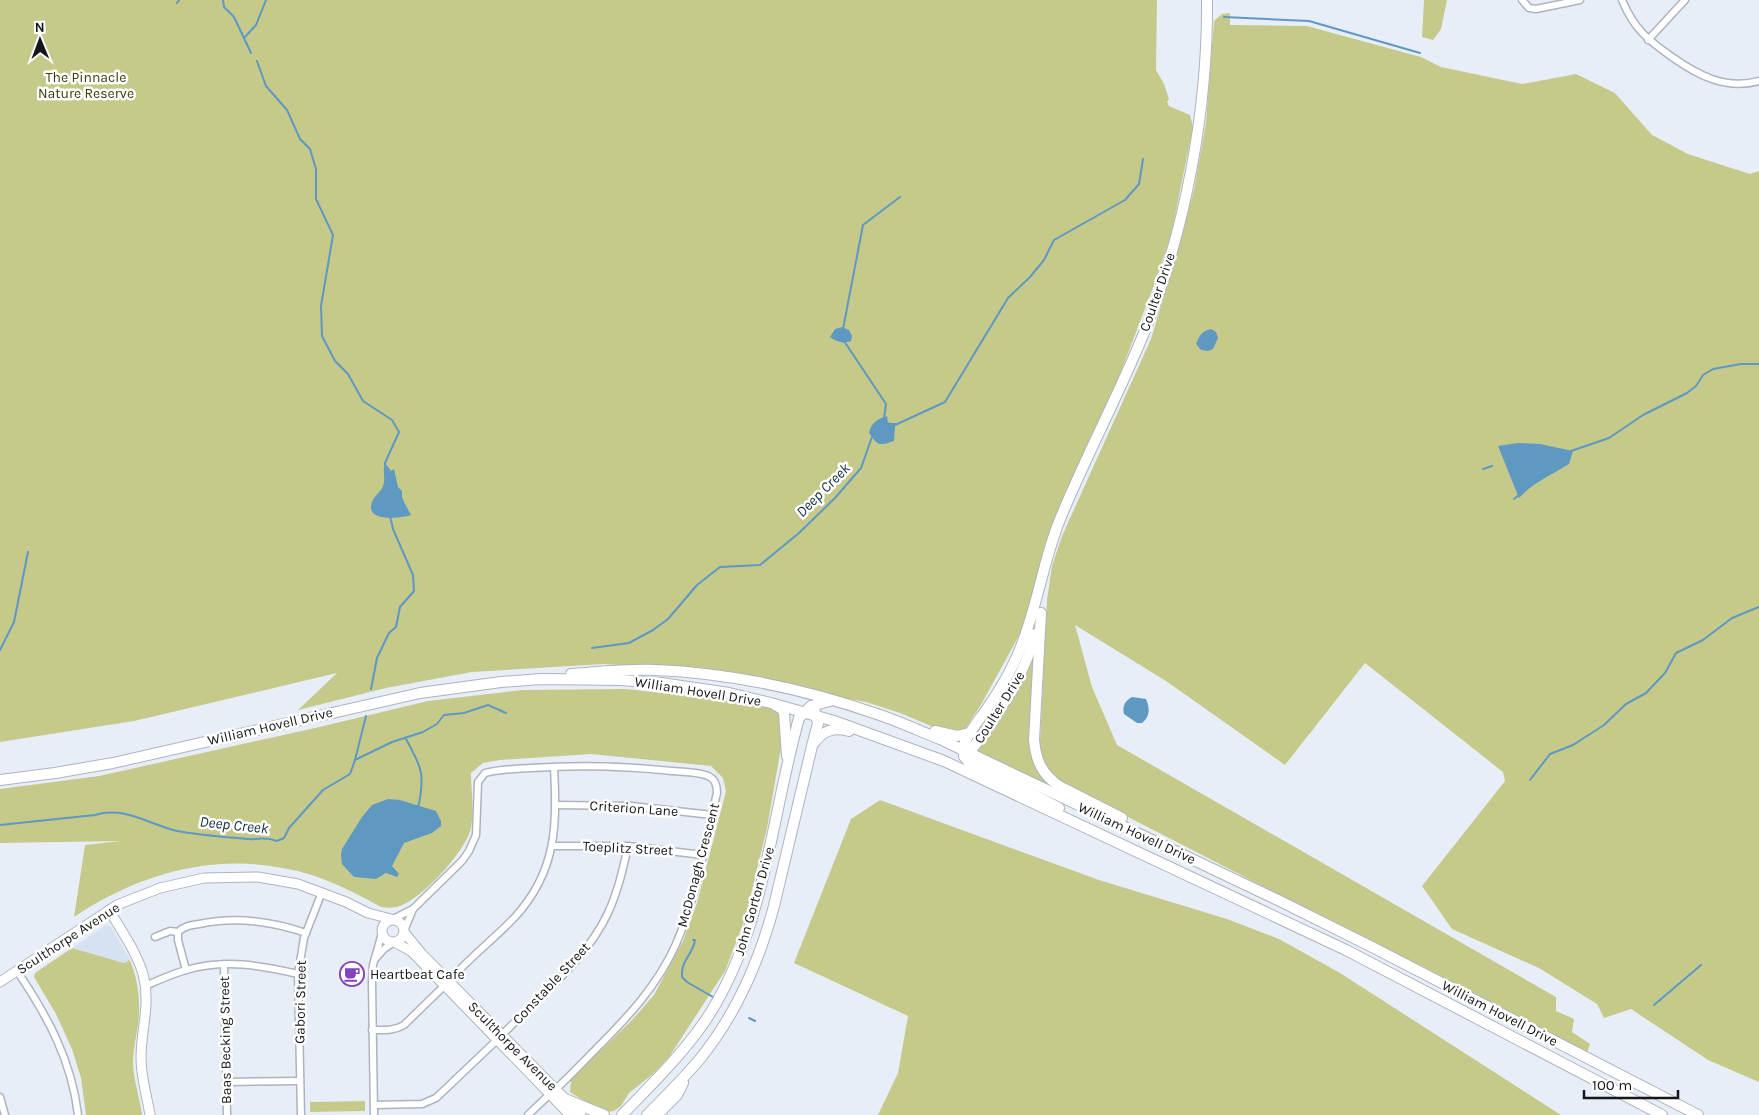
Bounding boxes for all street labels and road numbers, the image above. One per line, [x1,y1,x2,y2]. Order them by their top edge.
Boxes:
street label: Coulter Drive [1136,251,1179,334]
street label: Coulter Drive [970,668,1028,747]
street label: William Hovell Drive [633,673,762,710]
street label: William Hovell Drive [206,704,334,749]
street label: Criterion Lane [589,797,679,820]
street label: William Hovell Drive [1075,799,1198,868]
street label: McDonagh Crescent [674,801,723,929]
street label: Toeplitz Street [582,838,674,859]
street label: John Gorton Drive [731,845,778,958]
street label: Sculthorpe Avenue [14,899,123,978]
street label: Constable Street [509,939,594,1028]
street label: Gabori Street [291,960,310,1044]
street label: Baas Becking Street [216,976,235,1104]
street label: William Hovell Drive [1439,977,1561,1050]
street label: Sculthorpe Avenue [464,998,561,1095]

